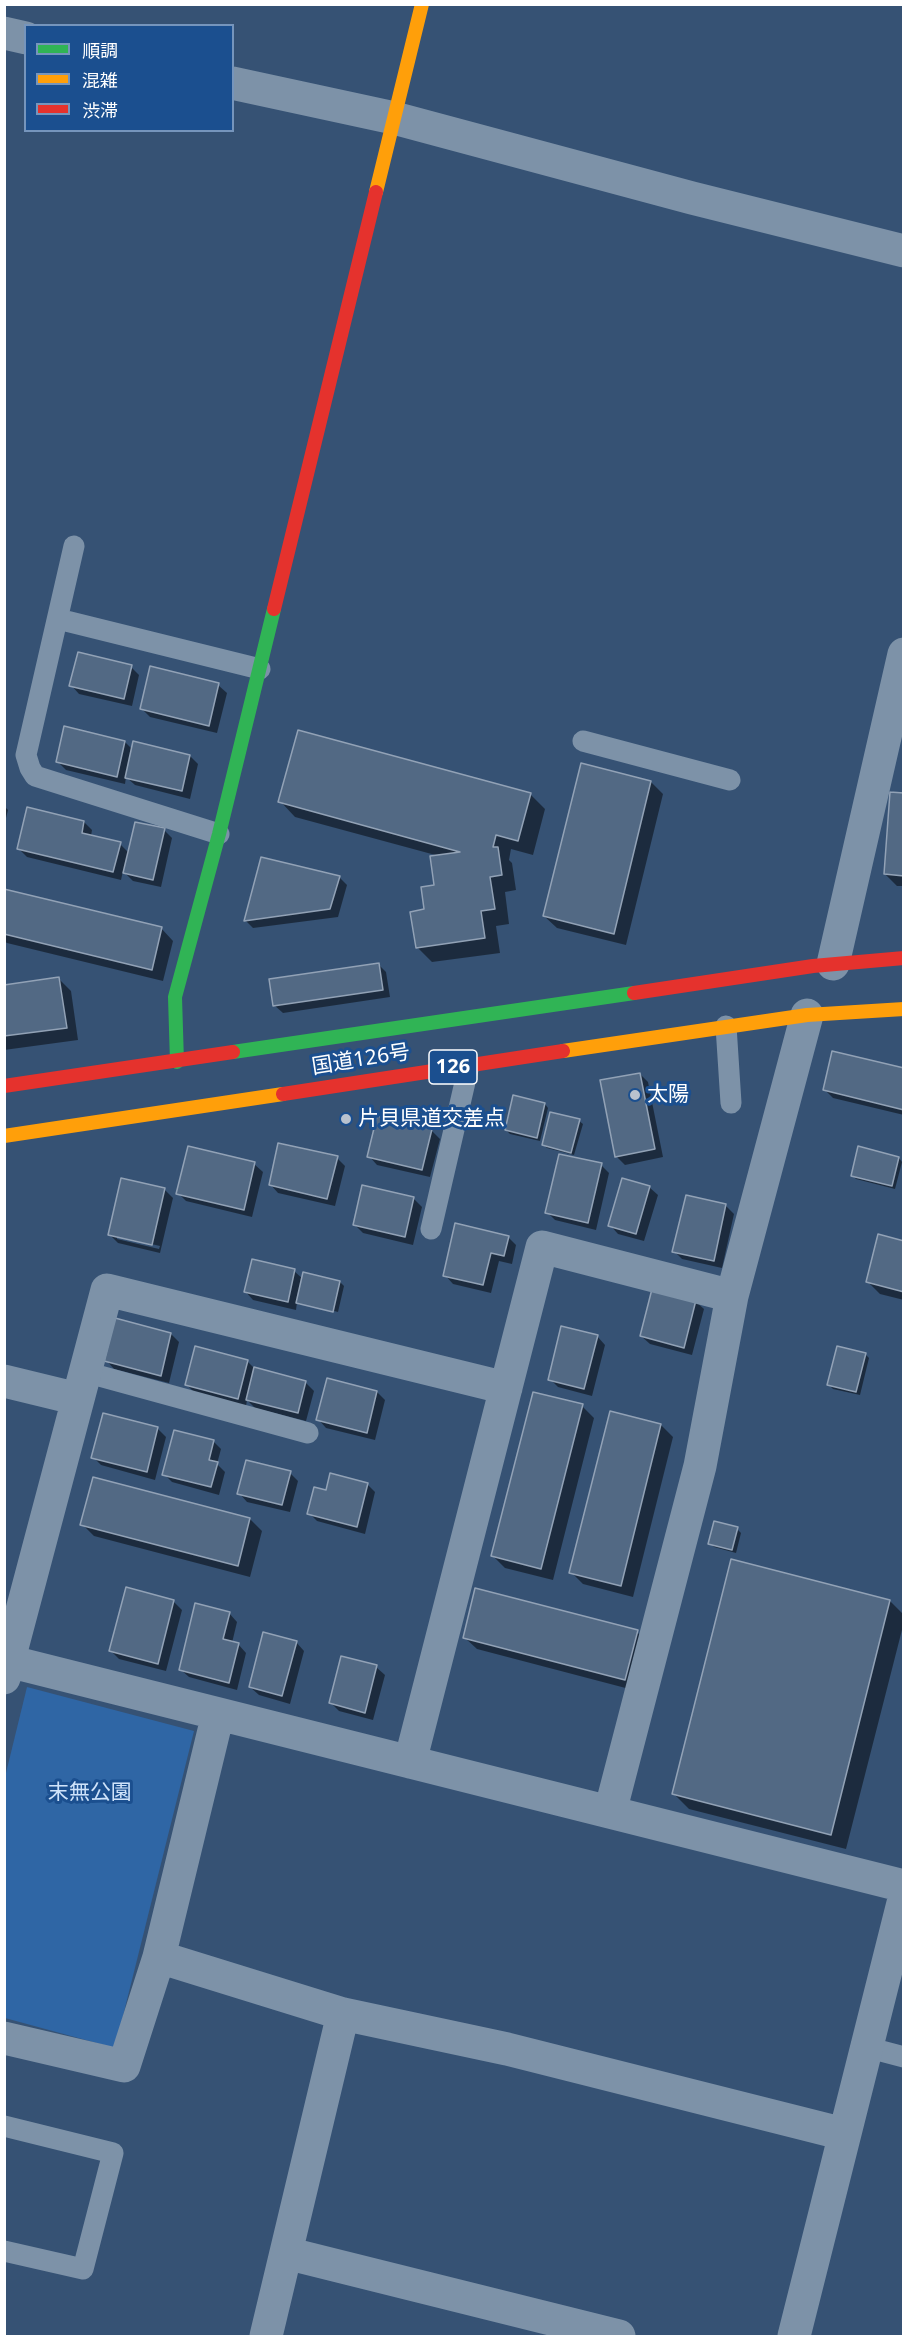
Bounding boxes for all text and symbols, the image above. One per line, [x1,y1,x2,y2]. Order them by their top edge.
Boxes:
legend [24,24,234,132]
text: 順調 [82,38,118,62]
text: 混雑 [82,68,118,92]
text: 渋滞 [82,98,118,122]
street label: 国道126号 [310,1040,412,1080]
road number: 126 [429,1050,477,1084]
place label: 太陽 [647,1082,689,1108]
marker: 太陽 [628,1088,642,1102]
place label: 片貝県道交差点 [358,1106,505,1132]
marker: 片貝県道交差点 [339,1112,353,1126]
park label: 末無公園 [48,1780,132,1806]

